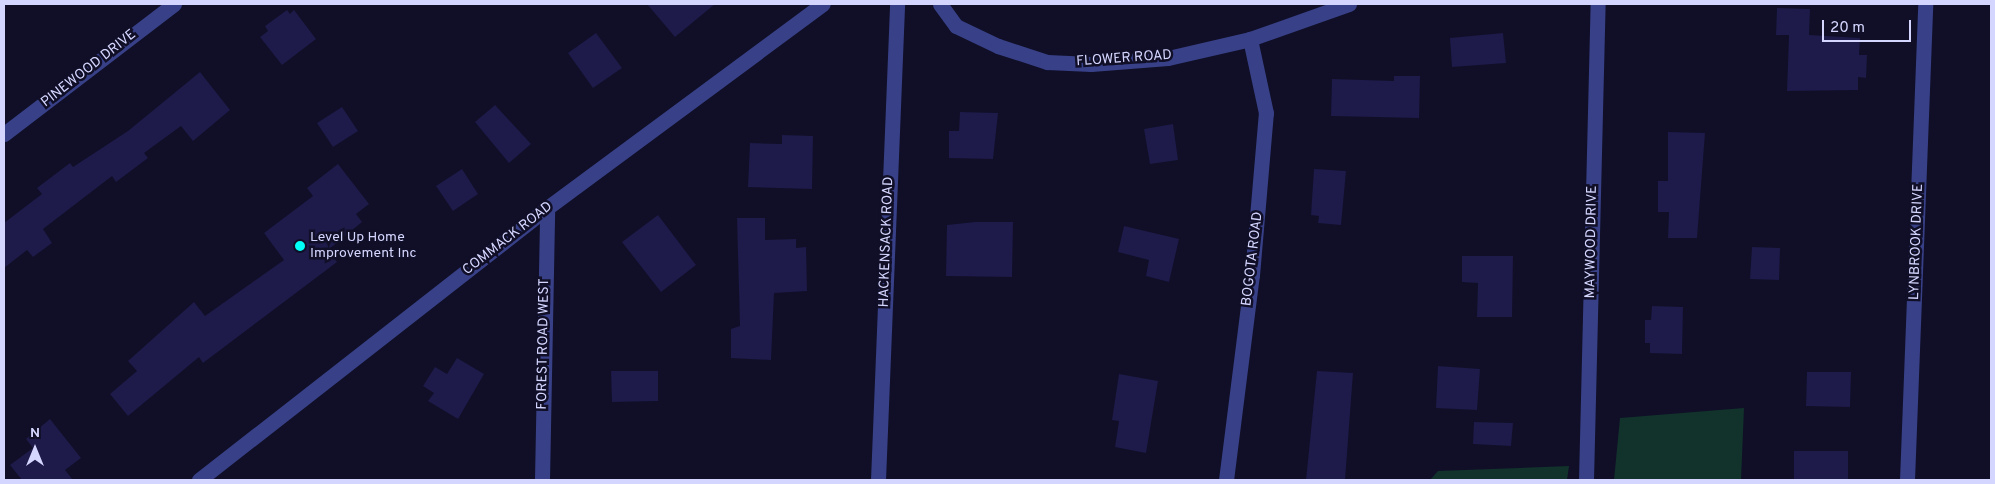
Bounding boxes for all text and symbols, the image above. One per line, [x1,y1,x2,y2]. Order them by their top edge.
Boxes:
scale bar [1825,10,1914,42]
text: 20 m [1830,19,1865,38]
street label: PINEWOOD DRIVE [38,27,140,111]
street label: FLOWER ROAD [1076,47,1172,71]
street label: HACKENSACK ROAD [876,176,898,308]
street label: LYNBROOK DRIVE [1907,184,1927,300]
street label: MAYWOOD DRIVE [1583,185,1601,299]
street label: COMMACK ROAD [460,199,556,279]
street label: BOGOTA ROAD [1239,211,1267,307]
place label: Level Up Home Improvement Inc [310,230,416,262]
marker: Level Up Home Improvement Inc [294,240,306,252]
street label: FOREST ROAD WEST [534,278,554,410]
north arrow [10,424,60,474]
text: N [30,425,40,442]

